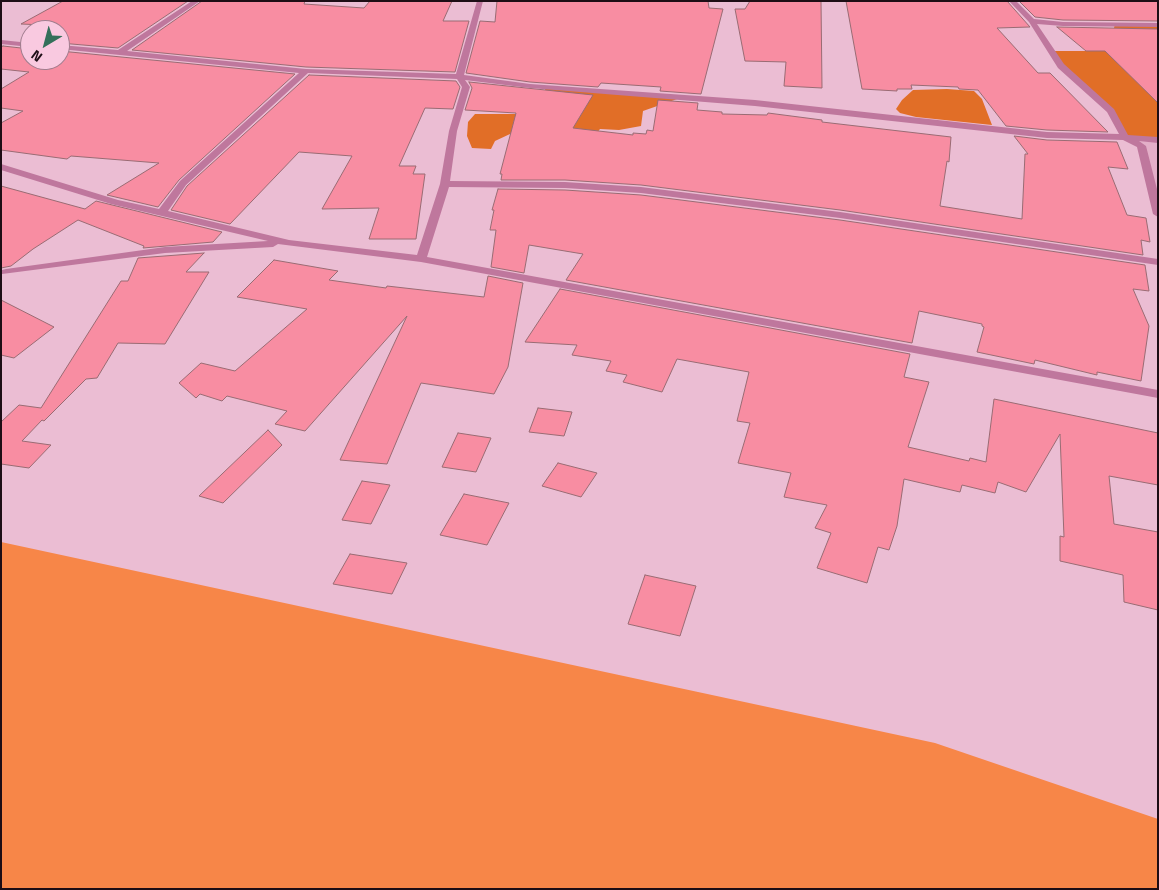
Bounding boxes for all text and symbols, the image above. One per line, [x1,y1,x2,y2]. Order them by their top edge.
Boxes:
north arrow [20,20,70,70]
text: N [26,45,46,68]

